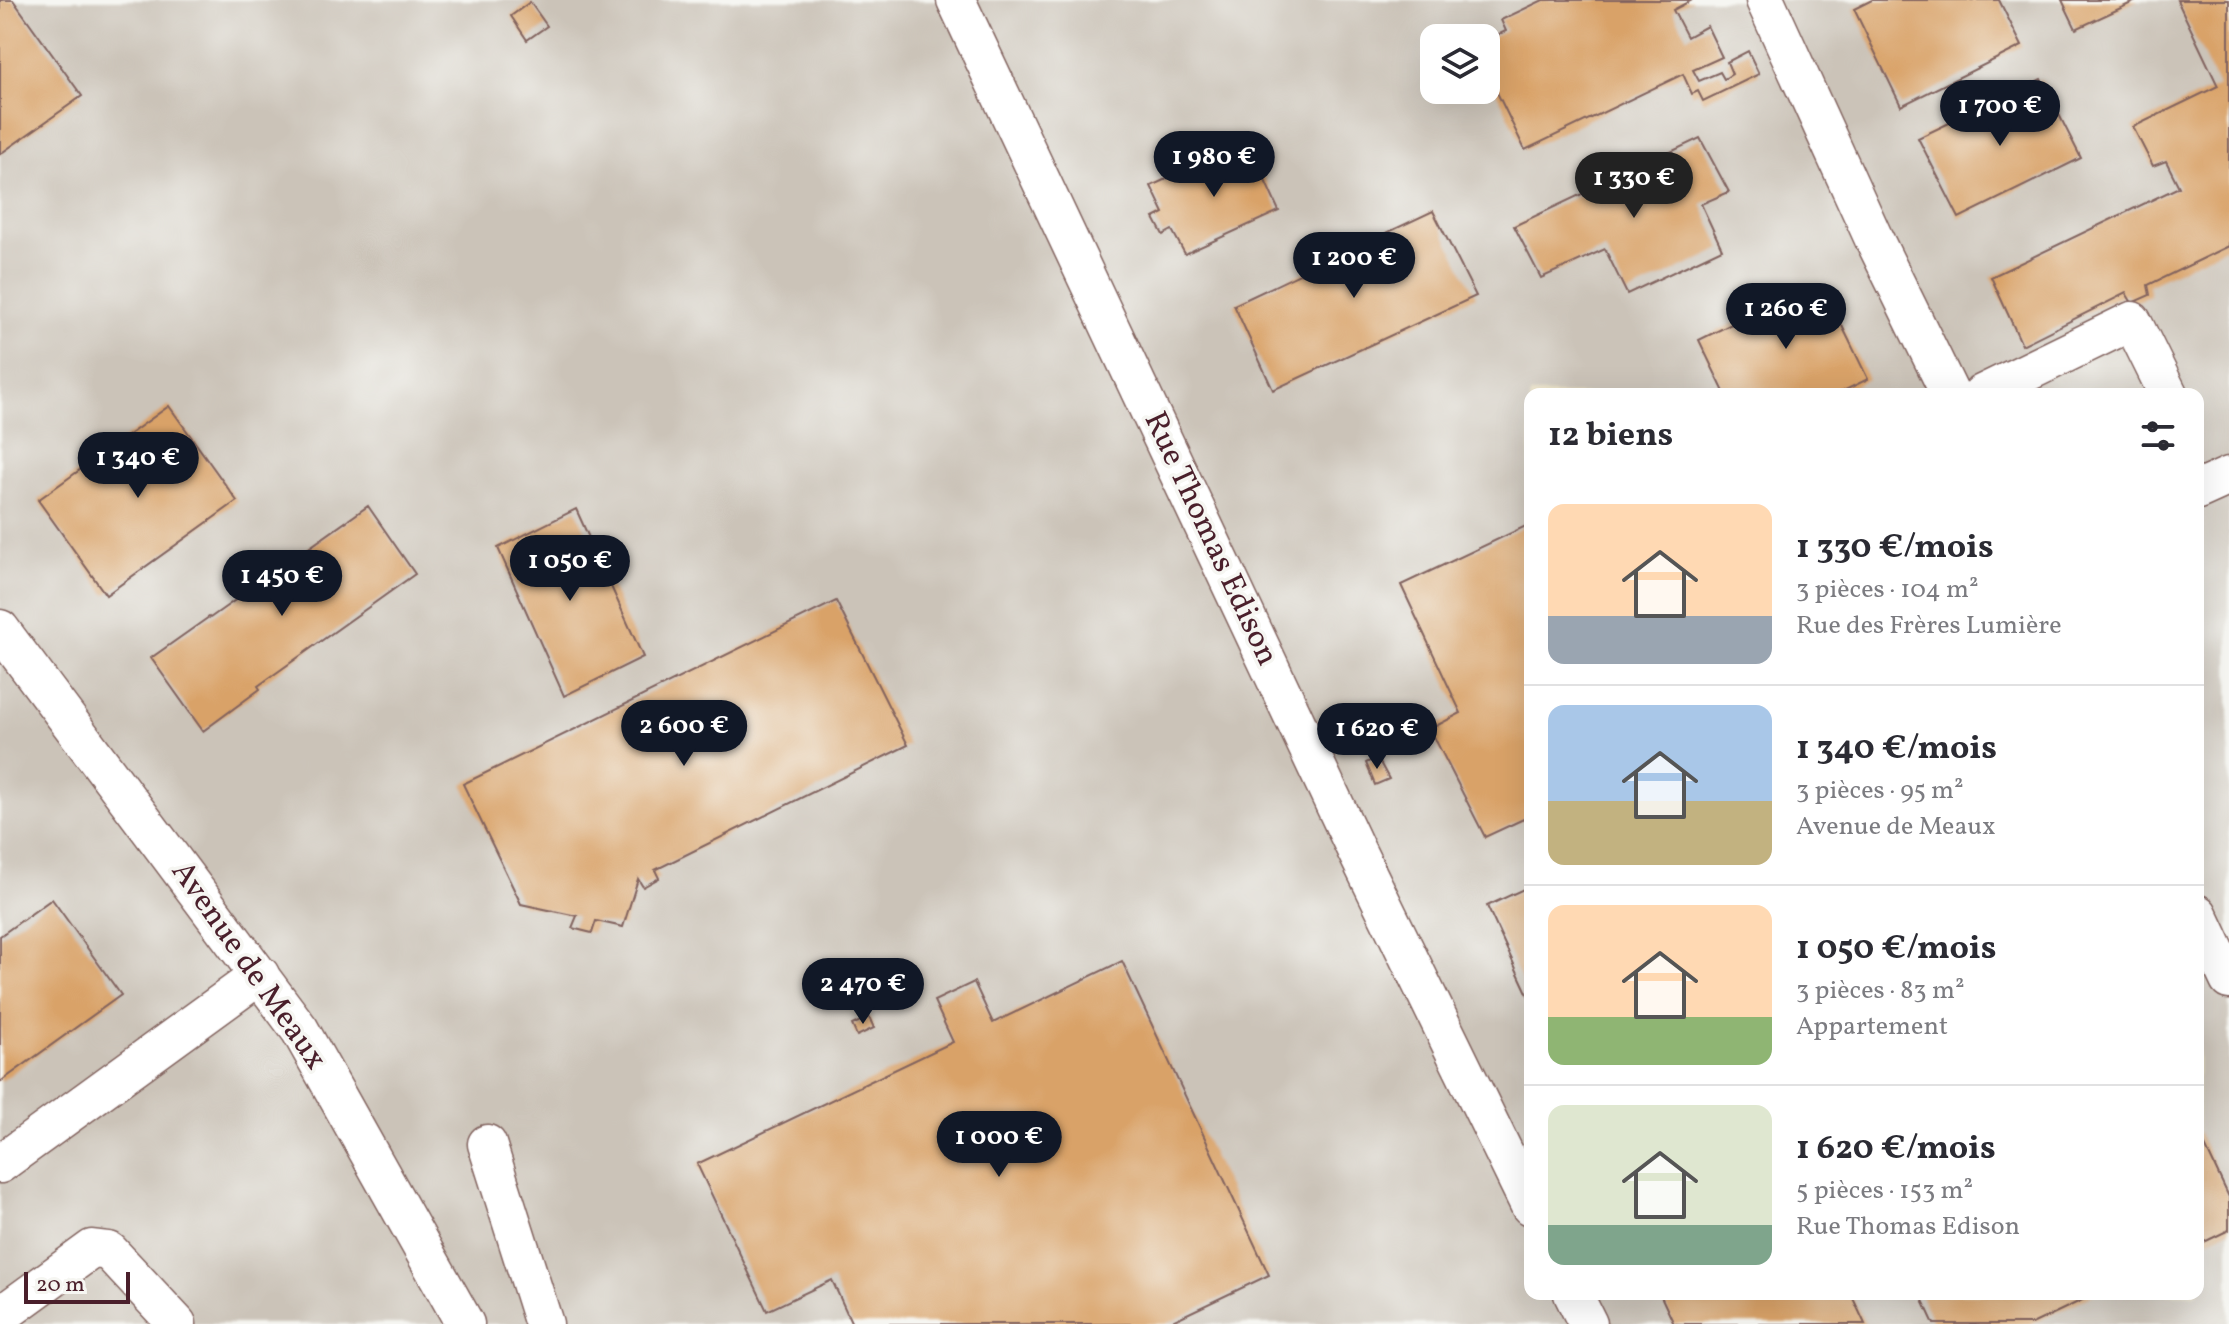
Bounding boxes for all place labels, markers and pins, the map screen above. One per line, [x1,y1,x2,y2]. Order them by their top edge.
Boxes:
pin: 1 700 € [1926,80,2074,148]
pin: 1 980 € [1140,131,1288,199]
pin: 1 330 € [1560,152,1708,220]
pin: 1 200 € [1280,232,1428,300]
pin: 1 260 € [1712,283,1860,351]
pin: 1 340 € [64,432,212,500]
pin: 1 050 € [496,535,644,603]
pin: 1 450 € [208,550,356,618]
pin: 2 600 € [610,700,758,768]
pin: 1 620 € [1303,703,1451,771]
pin: 2 470 € [789,958,937,1026]
pin: 1 000 € [925,1111,1073,1179]

